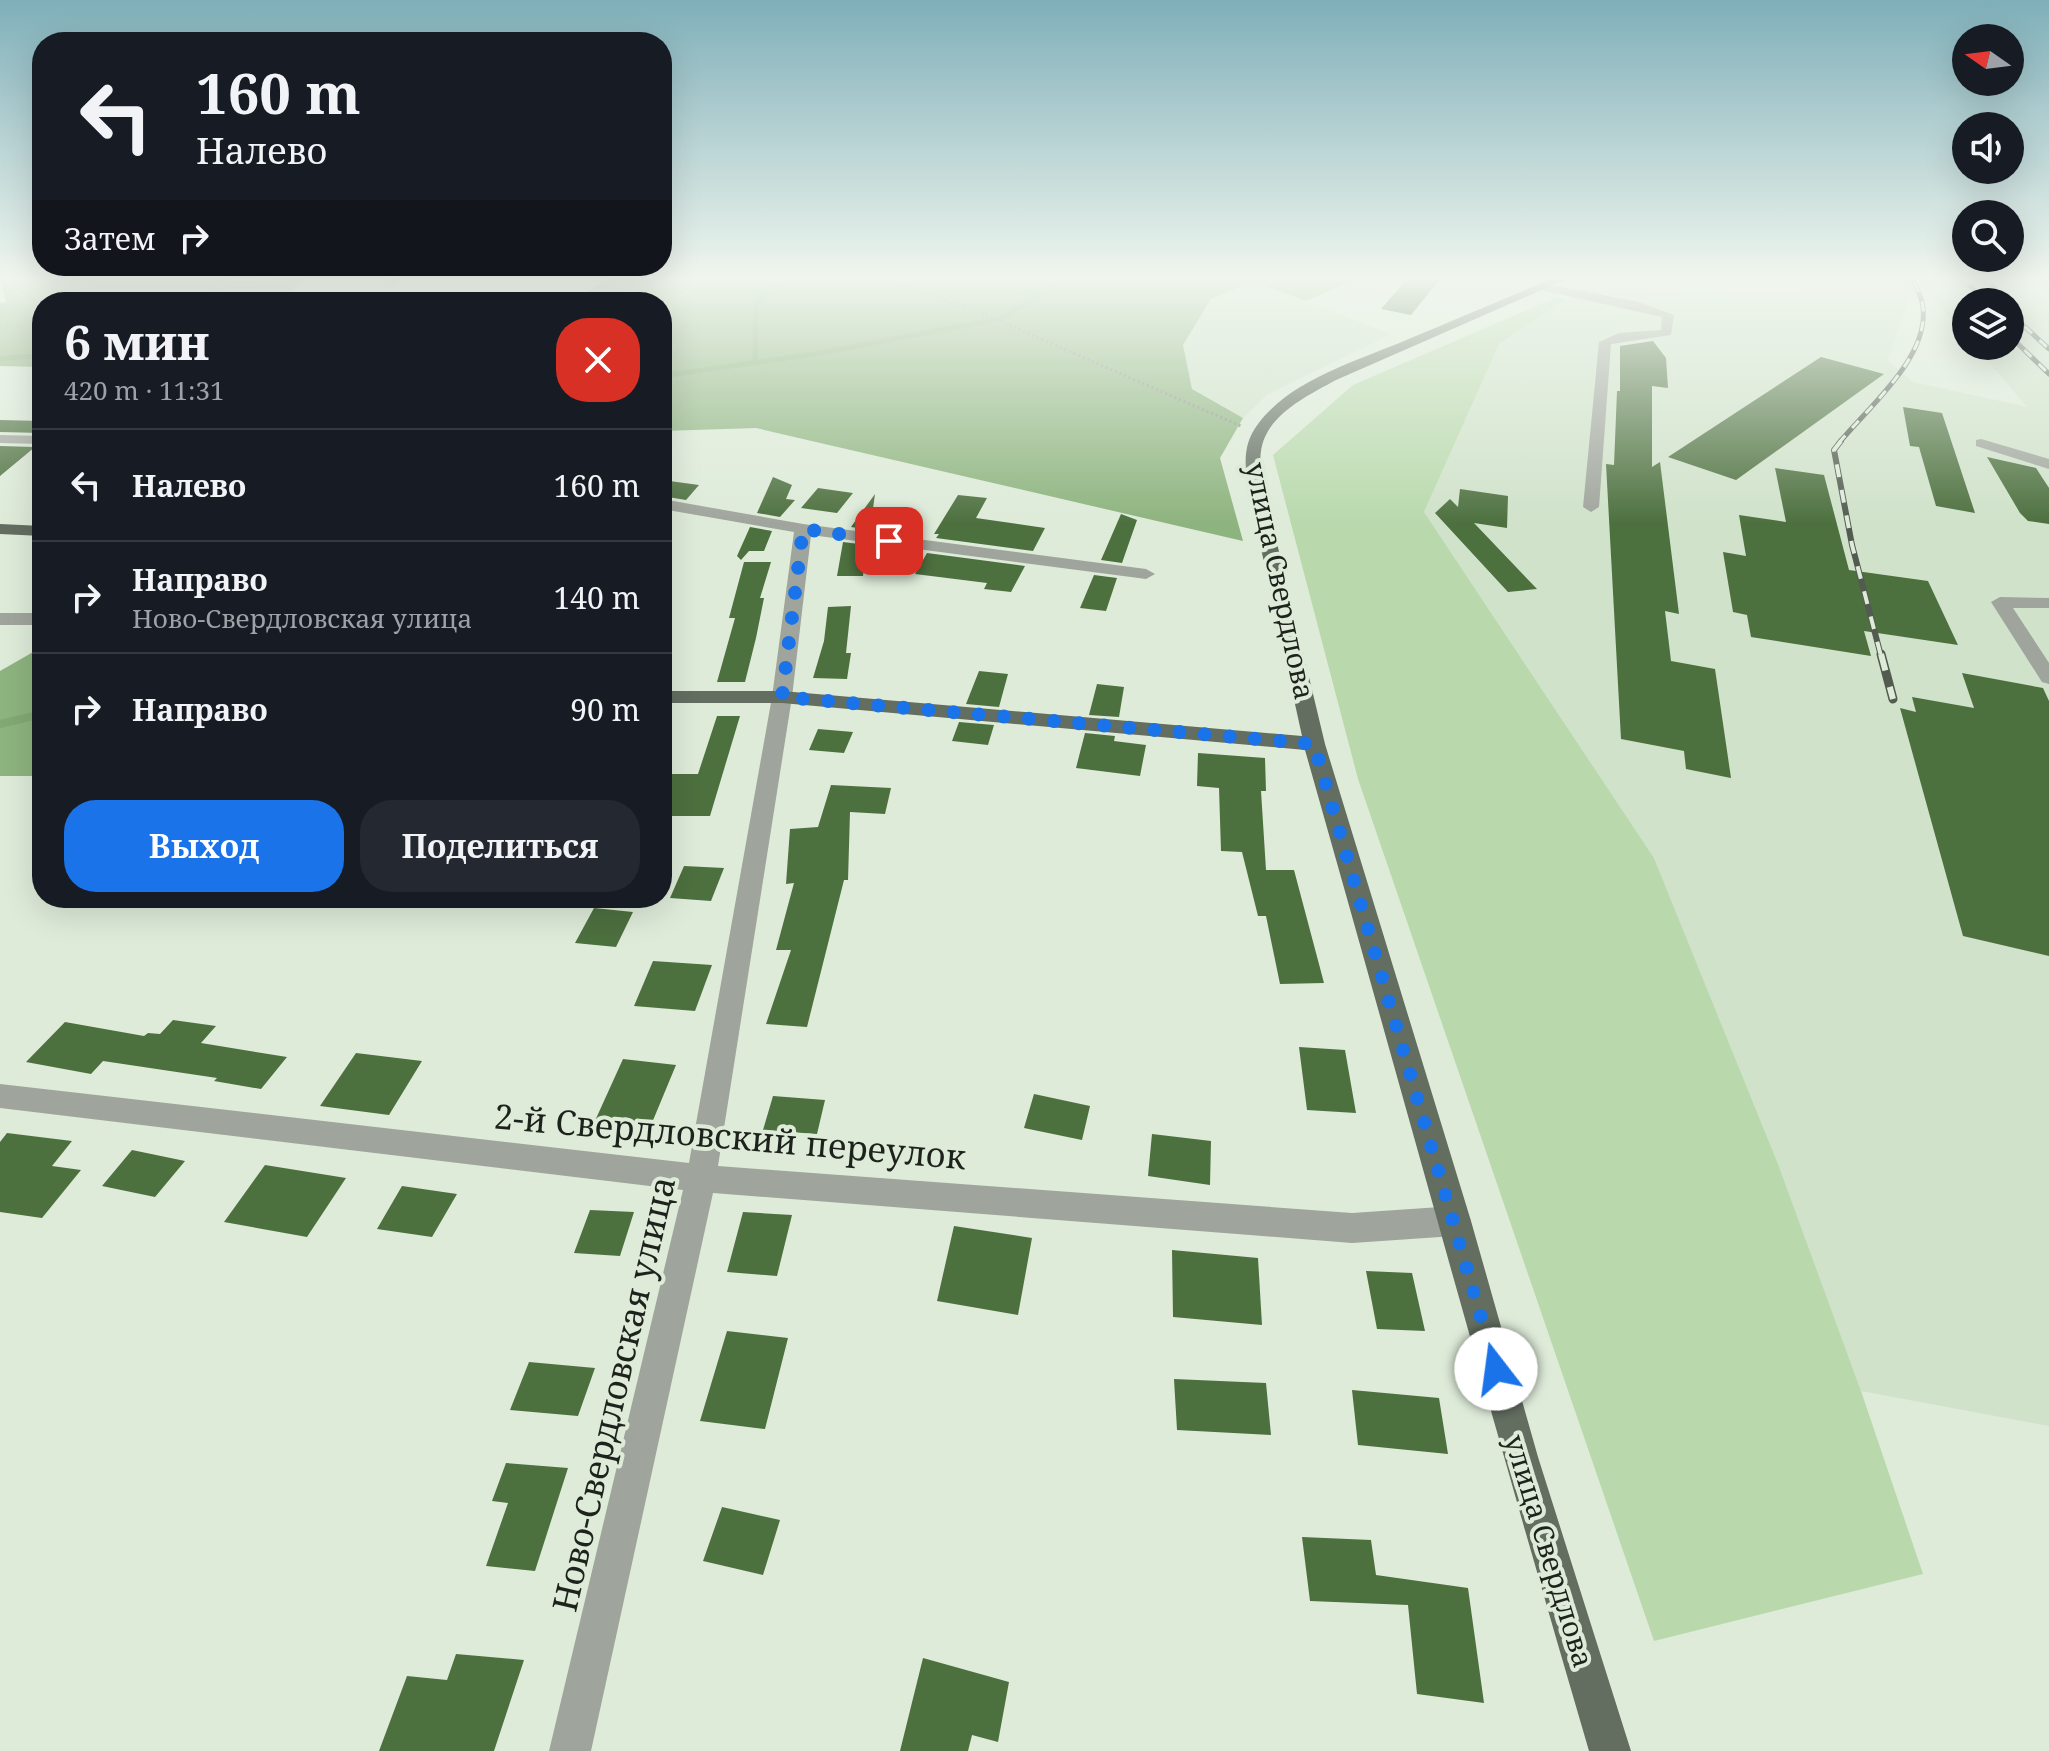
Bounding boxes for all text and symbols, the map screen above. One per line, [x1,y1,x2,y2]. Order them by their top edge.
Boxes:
north arrow [1952,24,2024,96]
map controls [1952,24,2024,360]
text: 160 m [196,54,361,130]
icon: left [64,64,168,168]
button: sound [1952,112,2024,184]
text: Налево [196,126,327,175]
button: search [1952,200,2024,272]
icon: right [172,216,216,260]
text: Затем [64,218,156,259]
button: layers [1952,288,2024,360]
text: 6 мин [64,309,209,374]
button: close [556,318,640,402]
text: 420 m · 11:31 [64,372,225,408]
street label: улица Свердлова [1237,459,1325,703]
icon: left [64,463,108,507]
text: Налево [132,465,246,506]
text: 160 m [554,465,640,506]
pin [855,507,923,575]
icon: arrive [867,519,911,563]
text: Направо [132,559,268,600]
icon: right [64,575,108,619]
text: 140 m [554,577,640,618]
text: Ново-Свердловская улица [132,600,472,636]
icon: right [64,687,108,731]
text: Направо [132,689,268,730]
text: 90 m [570,689,640,730]
button: Выход [64,800,344,892]
button: Поделиться [360,800,640,892]
street label: 2-й Свердловский переулок [492,1092,969,1180]
street label: Ново-Свердловская улица [541,1172,685,1616]
position arrow [1454,1327,1538,1411]
street label: улица Свердлова [1497,1430,1603,1672]

